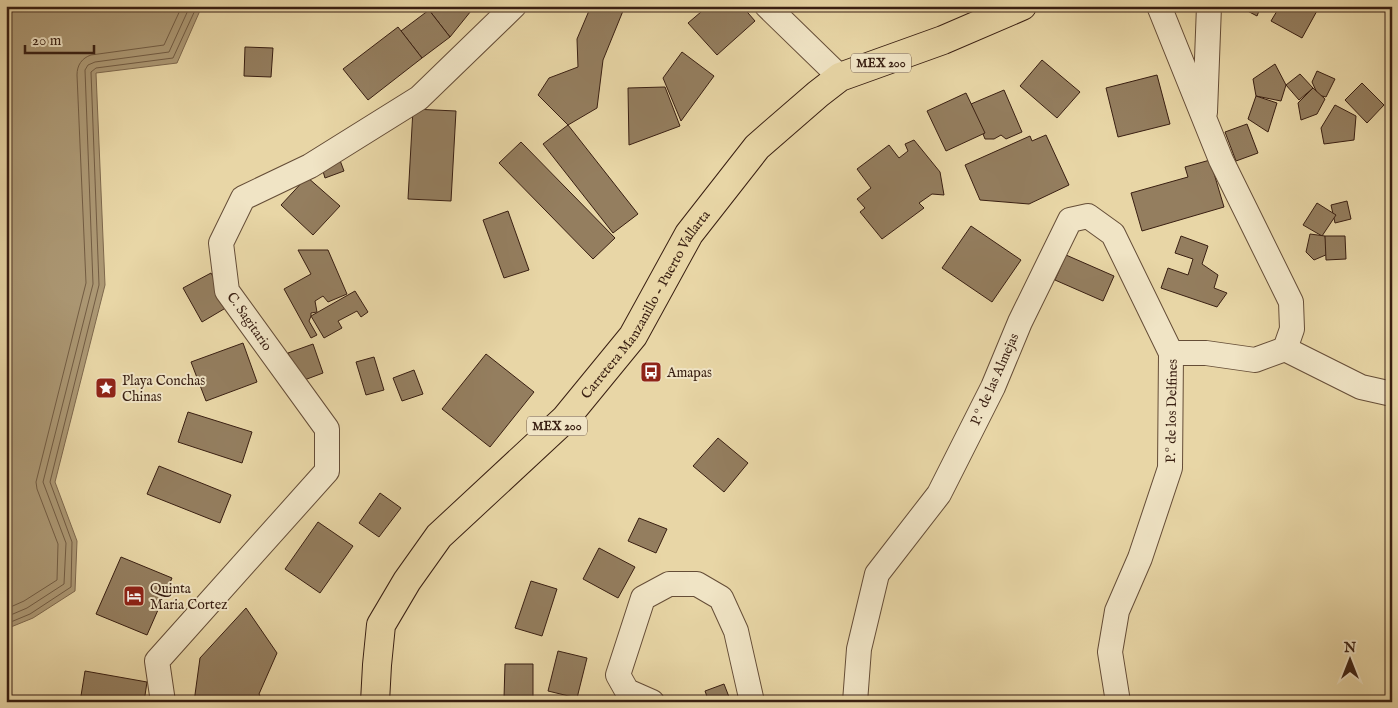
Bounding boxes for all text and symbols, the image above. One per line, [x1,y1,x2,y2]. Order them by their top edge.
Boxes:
scale bar [25,22,94,54]
text: 20 m [32,31,62,50]
road number: MEX 200 [851,54,911,72]
street label: Carretera Manzanillo - Puerto Vallarta [577,206,715,403]
street label: C. Sagitario [222,289,276,355]
street label: P.º de las Almejas [967,330,1023,428]
street label: P.º de los Delfines [1162,359,1182,463]
bus stop icon: Amapas [639,360,663,384]
place label: Amapas [666,364,712,382]
place label: Playa Conchas Chinas [122,372,205,406]
place icon: Playa Conchas Chinas [94,376,118,400]
road number: MEX 200 [527,416,587,436]
place label: Quinta Maria Cortez [150,580,228,614]
hotel icon: Quinta Maria Cortez [122,584,146,608]
north arrow [1326,636,1376,686]
text: N [1343,639,1356,657]

